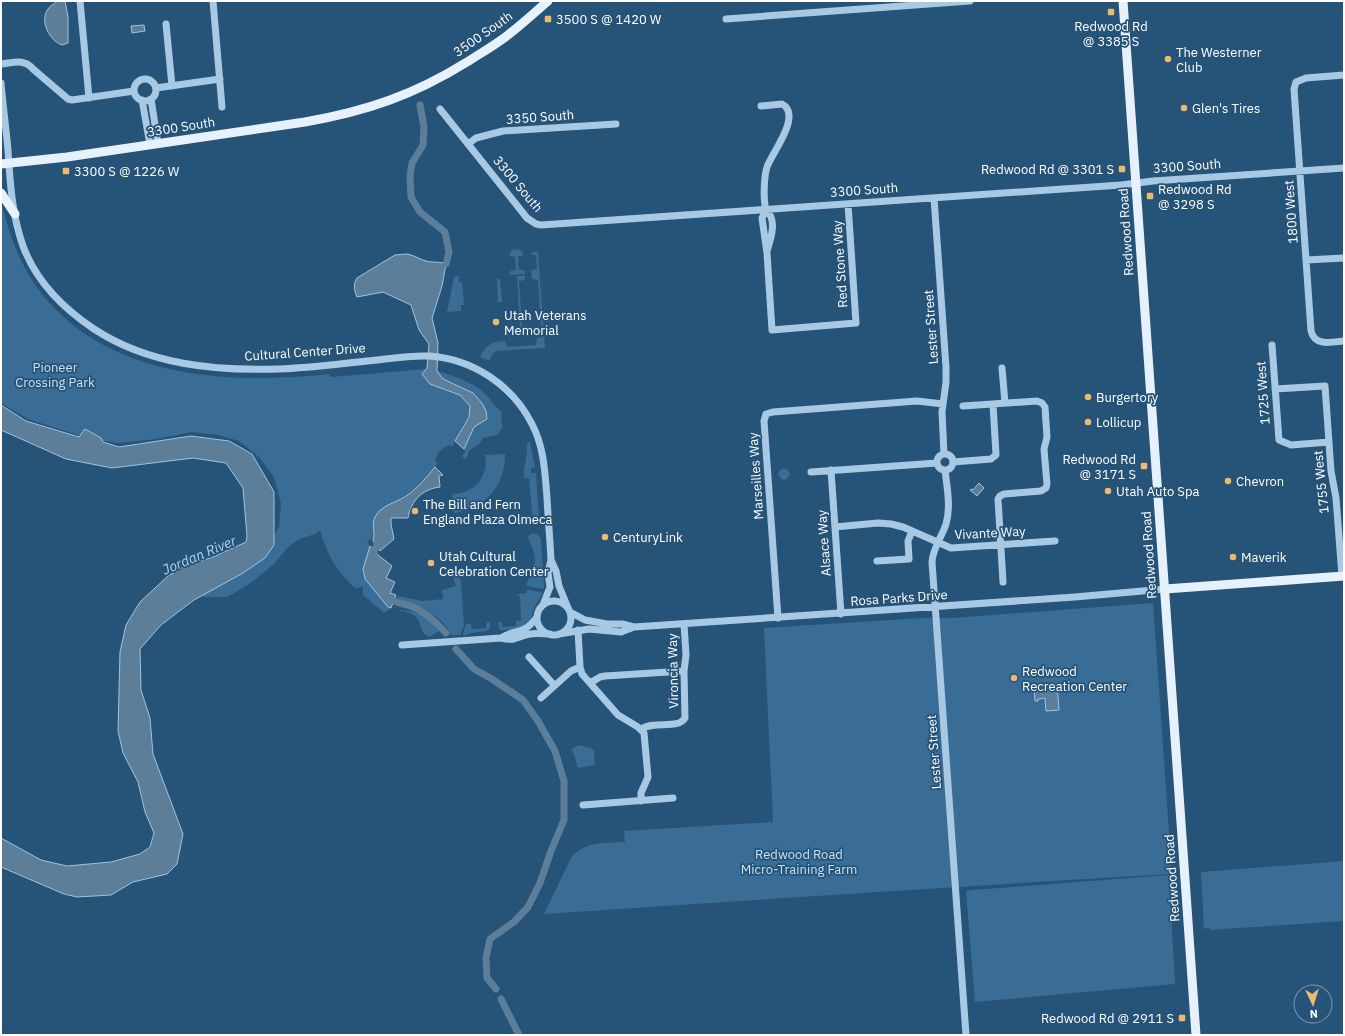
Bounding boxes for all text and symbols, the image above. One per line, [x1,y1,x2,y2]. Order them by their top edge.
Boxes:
street label: 3500 South [450,7,516,61]
marker: Redwood Rd @ 3385 S [1106,7,1116,17]
place label: 3500 S @ 1420 W [556,11,662,28]
marker: 3500 S @ 1420 W [543,14,553,24]
place label: Redwood Rd @ 3385 S [1074,18,1148,50]
place label: The Westerner Club [1176,44,1262,76]
marker: The Westerner Club [1163,54,1173,64]
place label: Glen's Tires [1192,100,1260,117]
marker: Glen's Tires [1179,103,1189,113]
street label: 3350 South [505,106,575,128]
street label: 3300 South [146,113,216,141]
street label: 3300 South [489,152,547,216]
street label: 3300 South [1152,155,1222,177]
place label: Redwood Rd @ 3301 S [981,161,1114,178]
place label: 3300 S @ 1226 W [74,163,180,180]
marker: Redwood Rd @ 3301 S [1117,164,1127,174]
marker: 3300 S @ 1226 W [61,166,71,176]
street label: 3300 South [829,179,899,201]
street label: 1800 West [1280,180,1302,244]
place label: Redwood Rd @ 3298 S [1158,181,1232,213]
street label: Redwood Road [1114,188,1138,276]
marker: Redwood Rd @ 3298 S [1145,191,1155,201]
street label: Red Stone Way [828,219,852,308]
street label: Lester Street [920,289,942,365]
place label: Utah Veterans Memorial [504,307,586,339]
marker: Utah Veterans Memorial [491,317,501,327]
street label: Cultural Center Drive [244,339,366,365]
park label: Pioneer Crossing Park [15,359,95,391]
street label: 1725 West [1252,361,1274,425]
place label: Burgertory [1096,389,1159,406]
marker: Burgertory [1083,392,1093,402]
place label: Lollicup [1096,414,1141,431]
marker: Lollicup [1083,417,1093,427]
street label: Marseilles Way [744,431,768,520]
street label: 1755 West [1309,449,1333,515]
place label: Redwood Rd @ 3171 S [1062,451,1136,483]
marker: Redwood Rd @ 3171 S [1139,461,1149,471]
place label: Chevron [1236,473,1284,490]
marker: Chevron [1223,476,1233,486]
place label: Utah Auto Spa [1116,483,1199,500]
marker: Utah Auto Spa [1103,486,1113,496]
place label: The Bill and Fern England Plaza Olmeca [423,496,552,528]
marker: The Bill and Fern England Plaza Olmeca [410,506,420,516]
street label: Alsace Way [813,509,835,577]
street label: Redwood Road [1137,511,1161,599]
street label: Vivante Way [954,523,1027,543]
place label: CenturyLink [613,529,683,546]
water label: Jordan River [159,531,239,579]
marker: CenturyLink [600,532,610,542]
place label: Utah Cultural Celebration Center [439,548,549,580]
place label: Maverik [1241,549,1287,566]
marker: Maverik [1228,552,1238,562]
marker: Utah Cultural Celebration Center [426,558,436,568]
street label: Rosa Parks Drive [850,586,948,610]
street label: Vironcia Way [664,633,682,709]
place label: Redwood Recreation Center [1022,663,1127,695]
marker: Redwood Recreation Center [1009,673,1019,683]
street label: Lester Street [923,714,945,790]
street label: Redwood Road [1160,834,1184,922]
park label: Redwood Road Micro-Training Farm [741,846,857,878]
north arrow [1293,984,1333,1024]
text: N [1309,1007,1318,1021]
place label: Redwood Rd @ 2911 S [1041,1010,1174,1027]
marker: Redwood Rd @ 2911 S [1177,1013,1187,1023]

